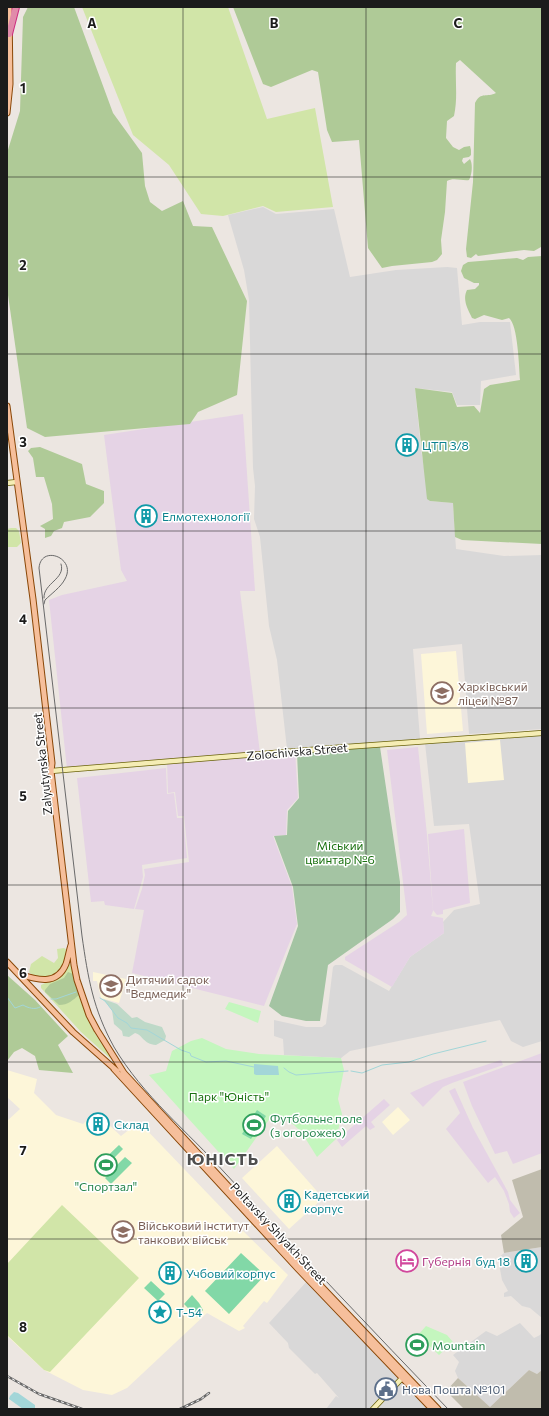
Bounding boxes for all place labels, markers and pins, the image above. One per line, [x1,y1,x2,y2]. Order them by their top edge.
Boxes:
building icon: ЦТП 3/8 [394,432,420,458]
place label: ЦТП 3/8 [422,438,469,452]
building icon: Елмотехнології [133,503,159,529]
place label: Елмотехнології [162,509,250,523]
place label: Харківський ліцей №87 [458,679,528,707]
school or university icon: Харківський ліцей №87 [429,680,455,706]
place label: Дитячий садок "Ведмедик" [126,972,210,1000]
school or university icon: Дитячий садок "Ведмедик" [98,973,124,999]
building icon: Склад [85,1111,111,1137]
place label: Футбольне поле (з огорожею) [270,1111,362,1139]
sports icon: Футбольне поле (з огорожею) [241,1112,267,1138]
place label: Склад [114,1117,149,1131]
sports icon: "Спортзал" [93,1152,119,1178]
place label: "Спортзал" [75,1179,137,1193]
place label: Кадетський корпус [304,1187,369,1215]
building icon: Кадетський корпус [276,1188,302,1214]
place label: Військовий інститут танкових військ [138,1218,250,1246]
school or university icon: Військовий інститут танкових військ [110,1219,136,1245]
hotel icon: Губернія [394,1248,420,1274]
building icon: буд 18 [513,1248,539,1274]
place label: Губернія [422,1254,471,1268]
place label: буд 18 [475,1254,510,1268]
building icon: Учбовий корпус [157,1260,183,1286]
place label: Учбовий корпус [186,1266,276,1280]
place icon: Т-54 [147,1299,173,1325]
place label: Т-54 [176,1305,202,1319]
sports icon: Mountain [404,1332,430,1358]
place label: Mountain [432,1338,485,1352]
public building icon: Нова Пошта №101 [373,1376,399,1402]
place label: Нова Пошта №101 [402,1382,505,1396]

